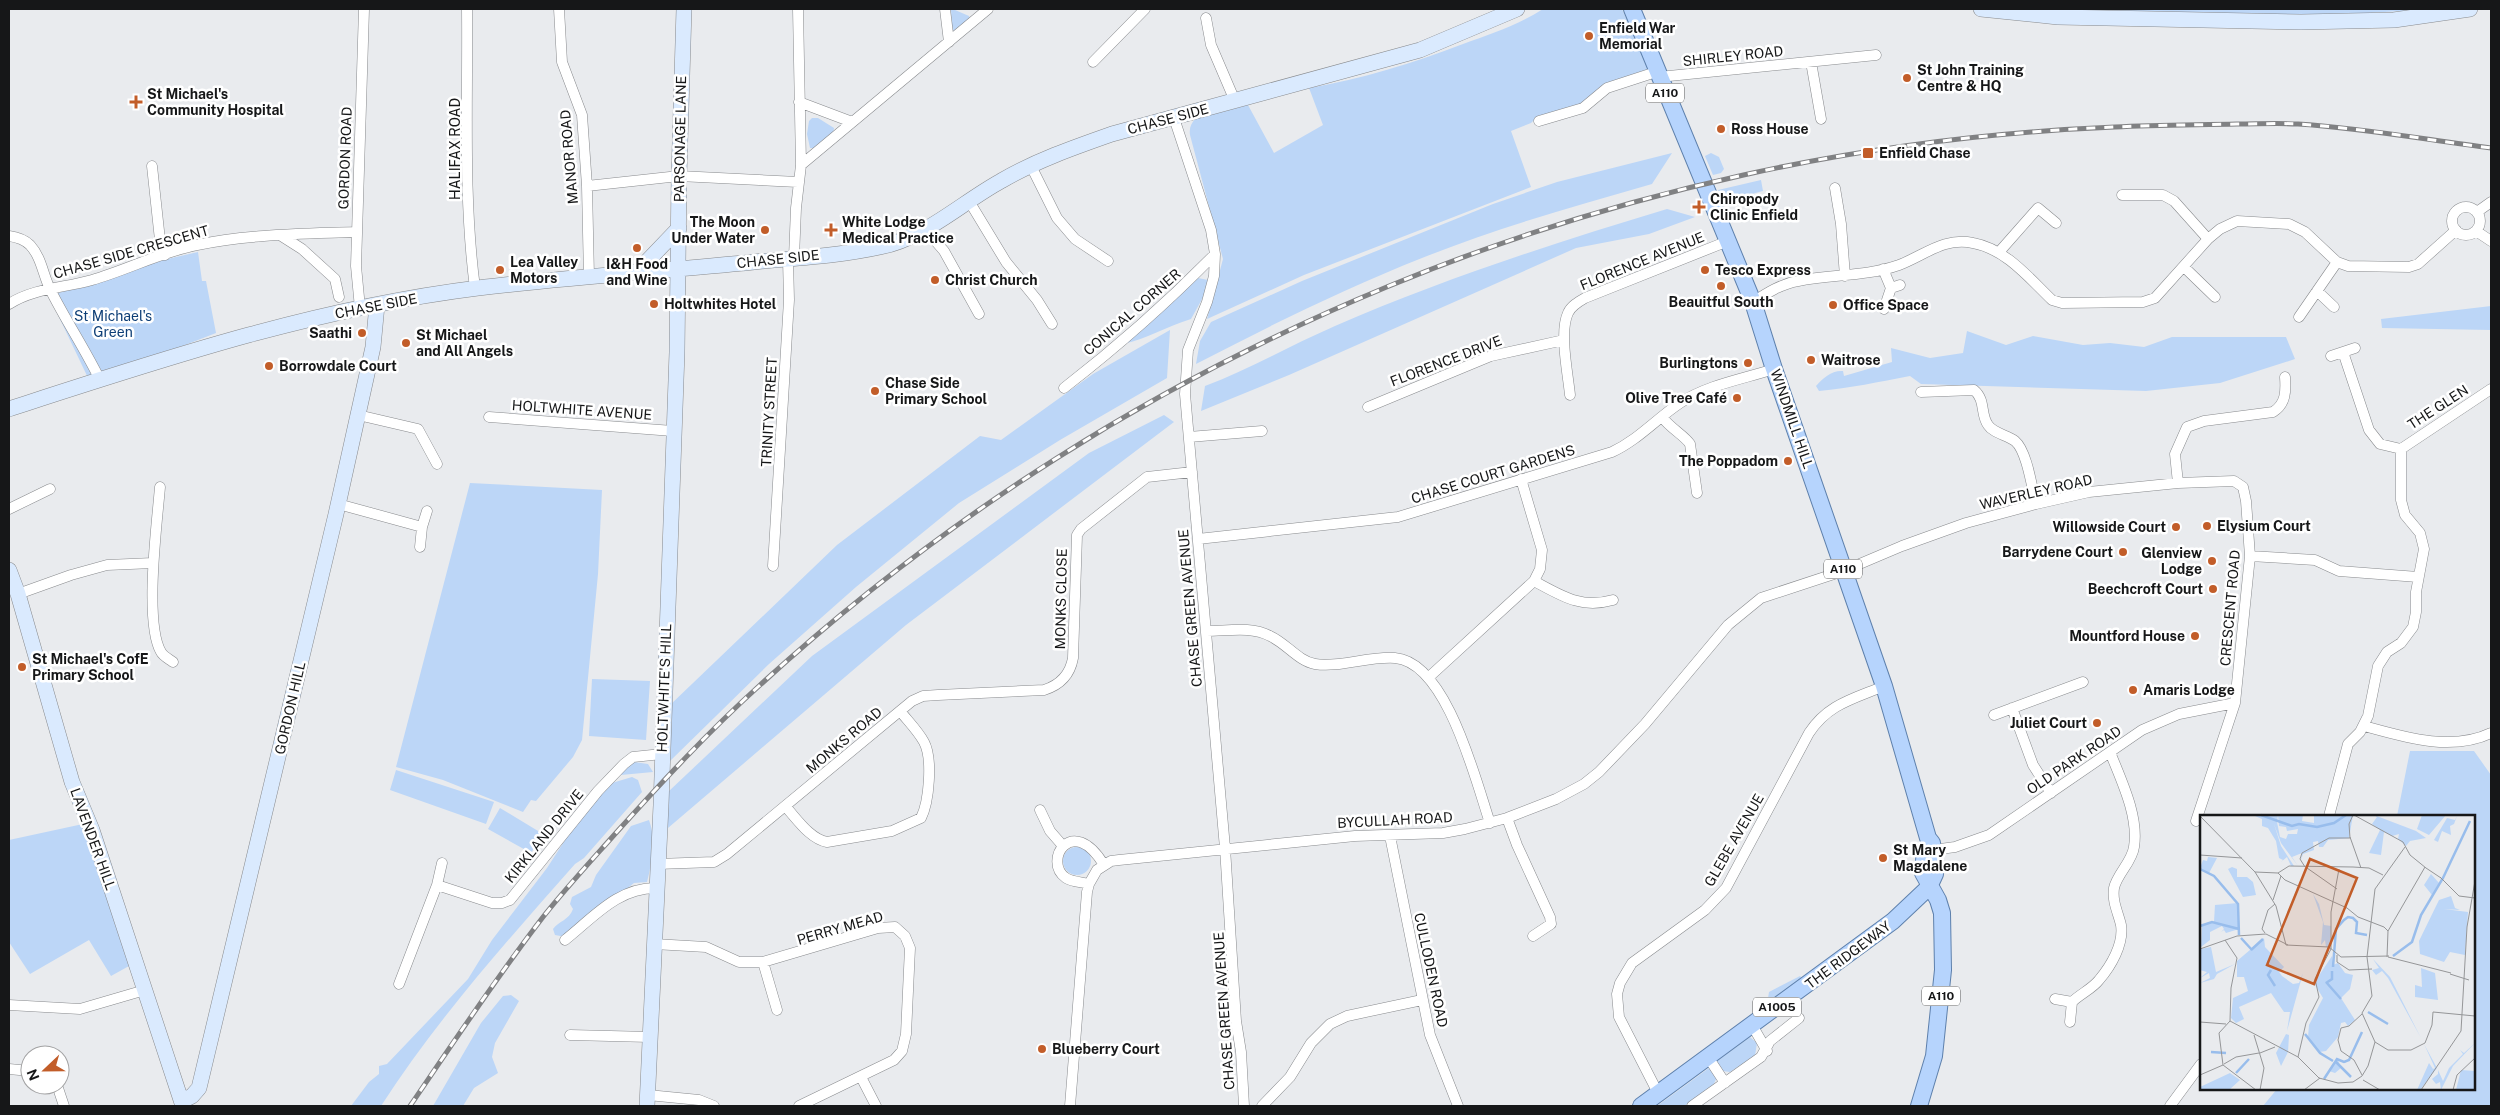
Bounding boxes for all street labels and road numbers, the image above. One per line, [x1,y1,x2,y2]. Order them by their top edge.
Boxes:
street label: SHIRLEY ROAD [1682,43,1784,69]
street label: PARSONAGE LANE [671,76,689,202]
road number: A110 [1646,84,1684,102]
street label: HALIFAX ROAD [447,98,463,200]
street label: CHASE SIDE [1126,101,1210,137]
street label: GORDON ROAD [335,106,355,210]
street label: MANOR ROAD [557,109,581,205]
street label: CHASE SIDE CRESCENT [51,222,211,282]
street label: FLORENCE AVENUE [1578,229,1706,293]
street label: CHASE SIDE [736,247,820,271]
street label: CONICAL CORNER [1080,265,1184,359]
street label: CHASE SIDE [334,290,418,322]
street label: FLORENCE DRIVE [1388,332,1504,390]
street label: TRINITY STREET [758,357,780,467]
street label: WINDMILL HILL [1767,367,1817,471]
street label: THE GLEN [2405,382,2471,432]
street label: HOLTWHITE AVENUE [511,397,653,423]
street label: CHASE COURT GARDENS [1409,441,1577,507]
street label: WAVERLEY ROAD [1978,471,2094,513]
street label: CHASE GREEN AVENUE [1175,528,1205,688]
street label: MONKS CLOSE [1052,548,1070,650]
street label: CRESCENT ROAD [2217,549,2243,667]
road number: A110 [1824,560,1862,578]
street label: HOLTWHITE'S HILL [654,623,674,753]
street label: GORDON HILL [272,660,308,756]
street label: MONKS ROAD [803,704,885,776]
street label: OLD PARK ROAD [2024,722,2124,798]
street label: LAVENDER HILL [67,786,119,892]
street label: KIRKLAND DRIVE [501,786,587,886]
street label: GLEBE AVENUE [1701,791,1767,889]
street label: BYCULLAH ROAD [1337,809,1453,831]
street label: PERRY MEAD [795,908,885,948]
street label: CULLODEN ROAD [1411,911,1451,1029]
street label: THE RIDGEWAY [1802,917,1894,992]
street label: CHASE GREEN AVENUE [1210,931,1238,1091]
road number: A110 [1922,986,1960,1006]
road number: A1005 [1753,998,1801,1016]

